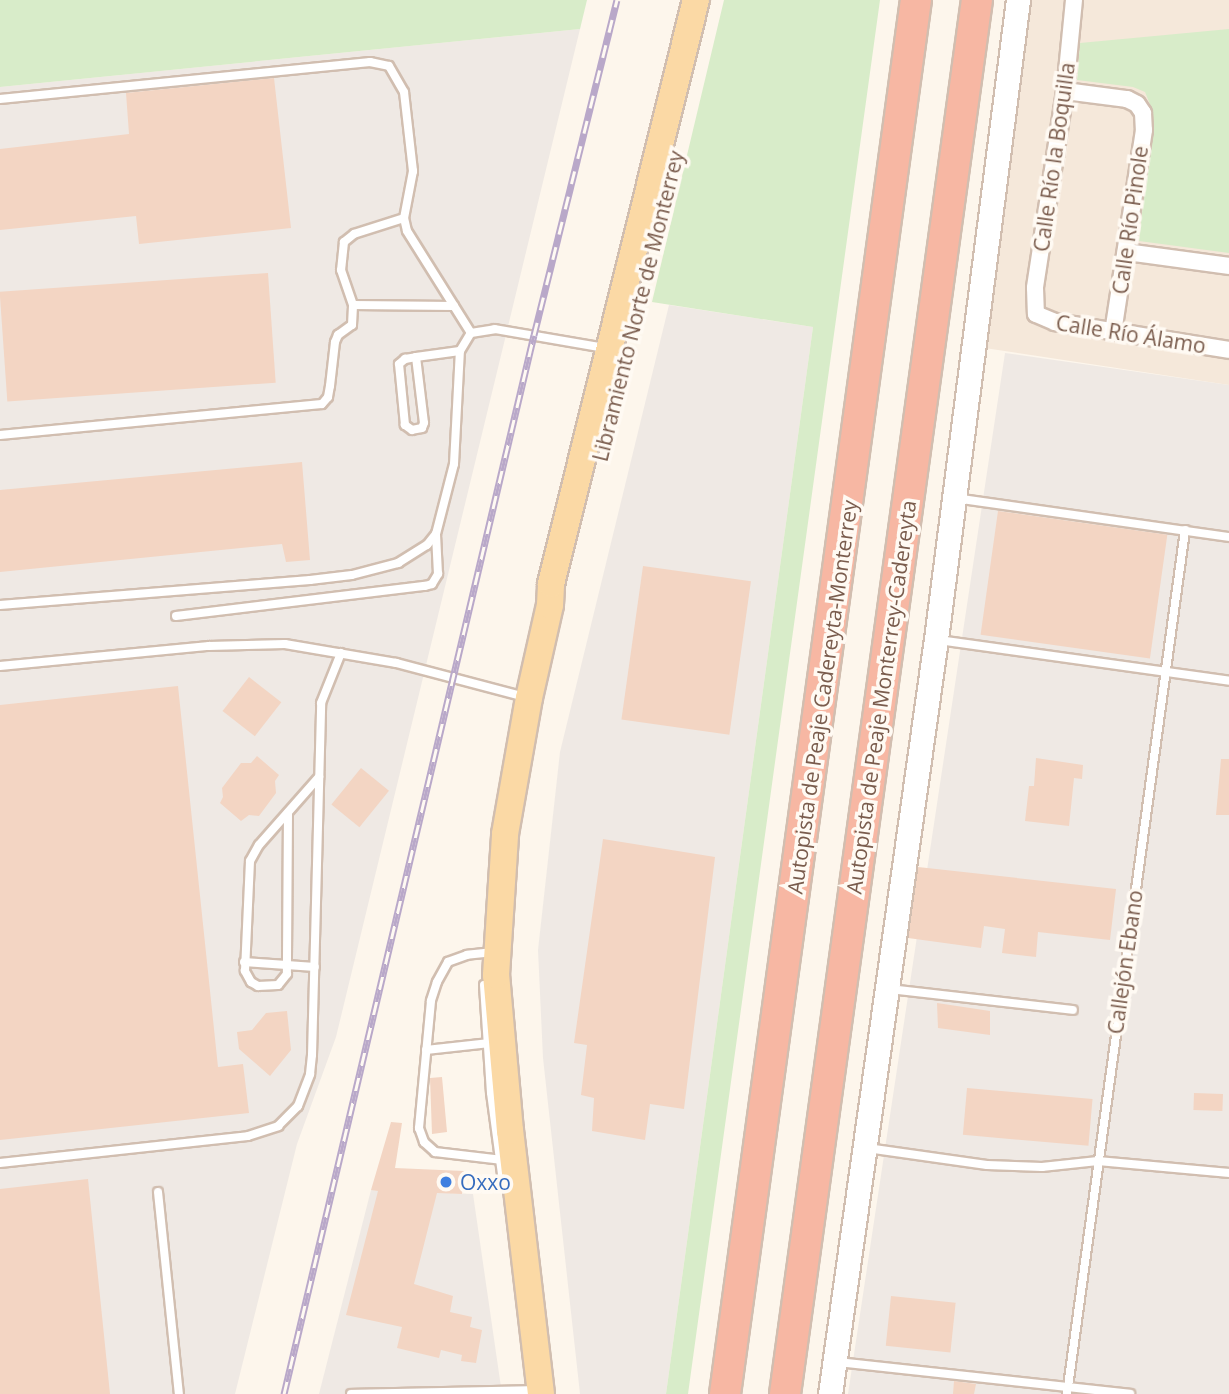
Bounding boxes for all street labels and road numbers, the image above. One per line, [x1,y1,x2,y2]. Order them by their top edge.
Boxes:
street label: Calle Río la Boquilla [1028,61,1080,253]
street label: Calle Río Pinole [1107,144,1153,296]
street label: Libramiento Norte de Monterrey [587,148,689,464]
street label: Calle Río Álamo [1054,310,1208,358]
street label: Autopista de Peaje Cadereyta-Monterrey [782,499,862,895]
street label: Autopista de Peaje Monterrey-Cadereyta [841,499,921,895]
street label: Callejón Ebano [1102,888,1148,1036]

